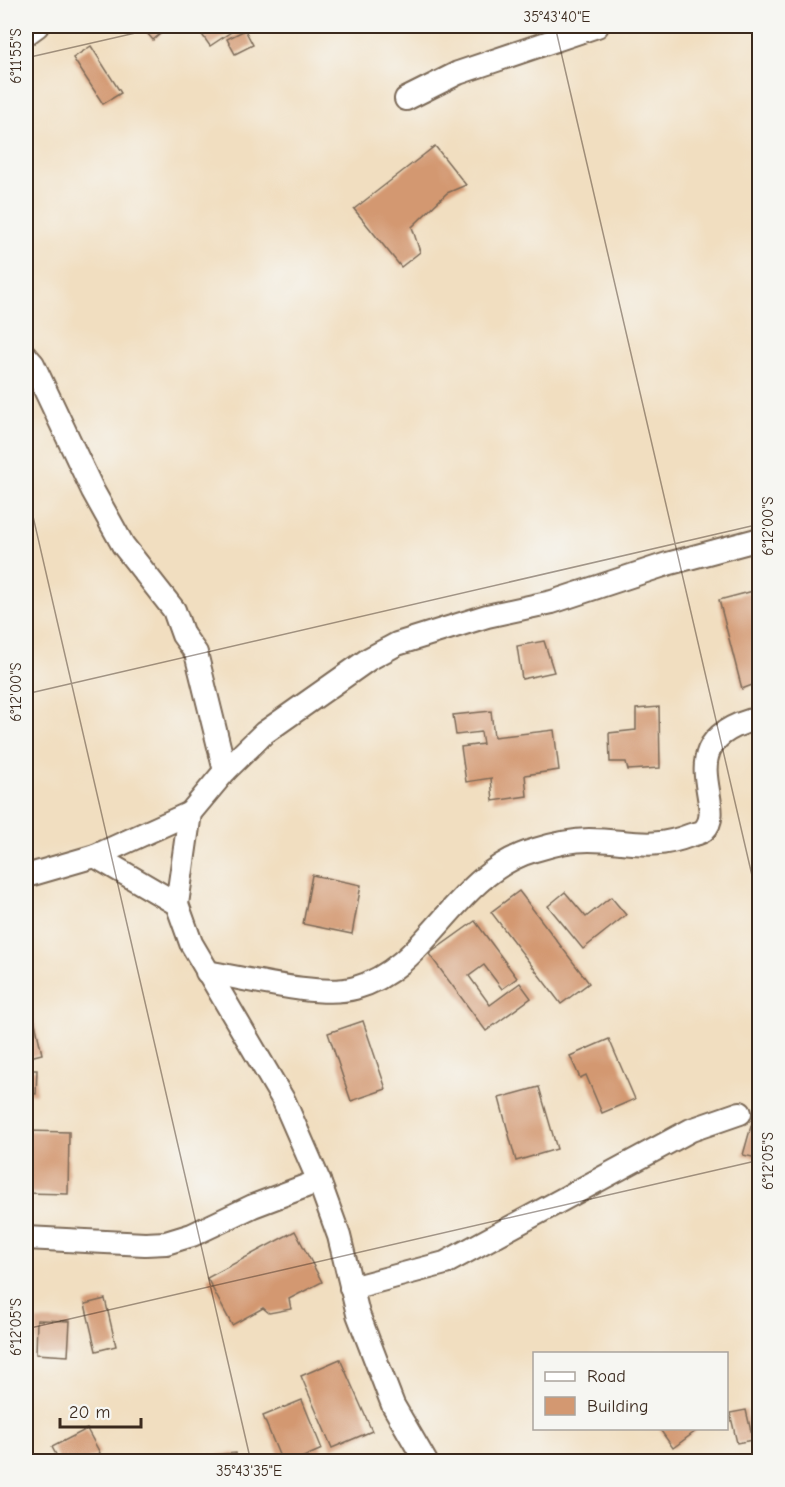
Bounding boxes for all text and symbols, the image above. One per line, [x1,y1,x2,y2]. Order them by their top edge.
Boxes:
text: 35°43'40"E [524,8,590,26]
text: 6°11'55"S [7,28,25,84]
text: 6°12'00"S [759,496,777,556]
text: 6°12'00"S [7,662,25,722]
text: 6°12'05"S [759,1132,777,1190]
text: 6°12'05"S [7,1298,25,1356]
legend [533,1352,728,1430]
text: Road [587,1366,626,1387]
scale bar [60,1391,141,1429]
text: Building [587,1396,649,1417]
text: 20 m [69,1402,110,1423]
text: 35°43'35"E [216,1462,282,1480]

